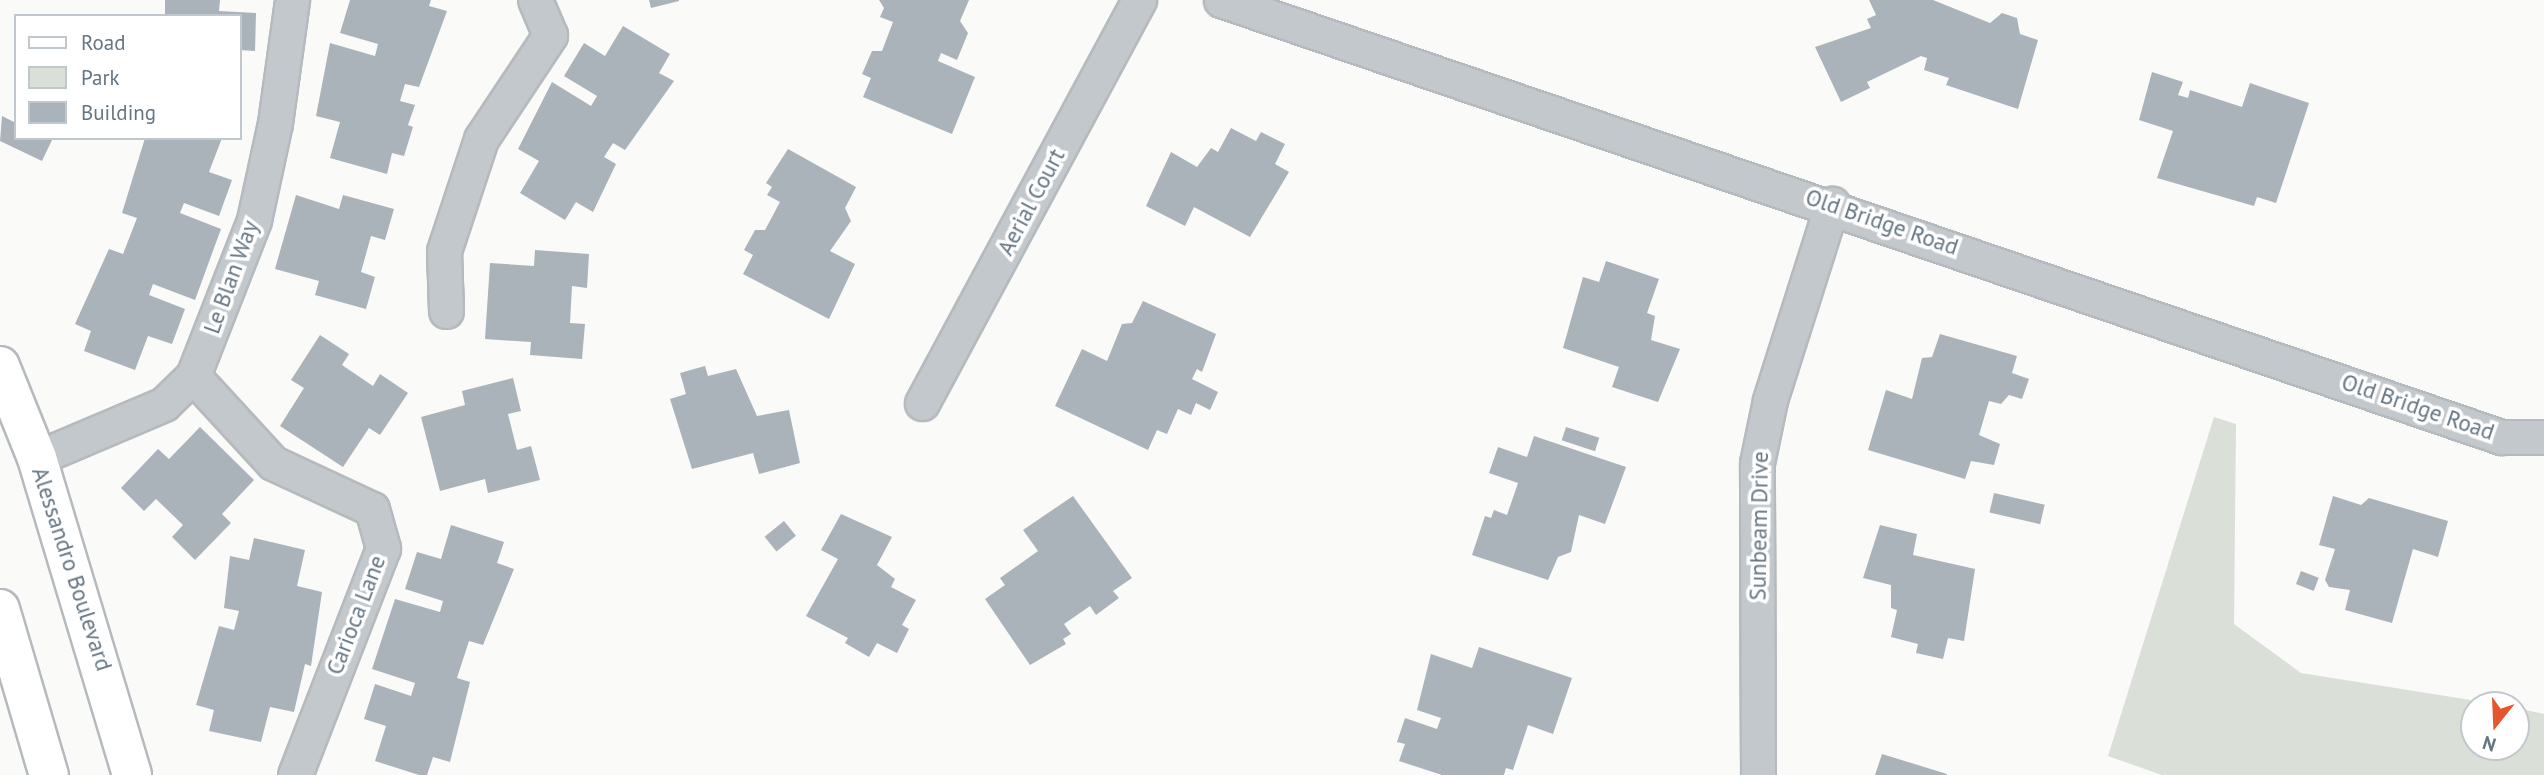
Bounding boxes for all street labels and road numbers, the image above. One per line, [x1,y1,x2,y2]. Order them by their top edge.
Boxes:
street label: Aerial Court [991,144,1071,260]
street label: Old Bridge Road [1802,183,1962,261]
street label: Le Blan Way [198,216,264,338]
street label: Old Bridge Road [2338,368,2498,446]
street label: Sunbeam Drive [1744,451,1774,601]
street label: Alessandro Boulevard [26,464,118,674]
street label: Carioca Lane [321,551,391,679]

